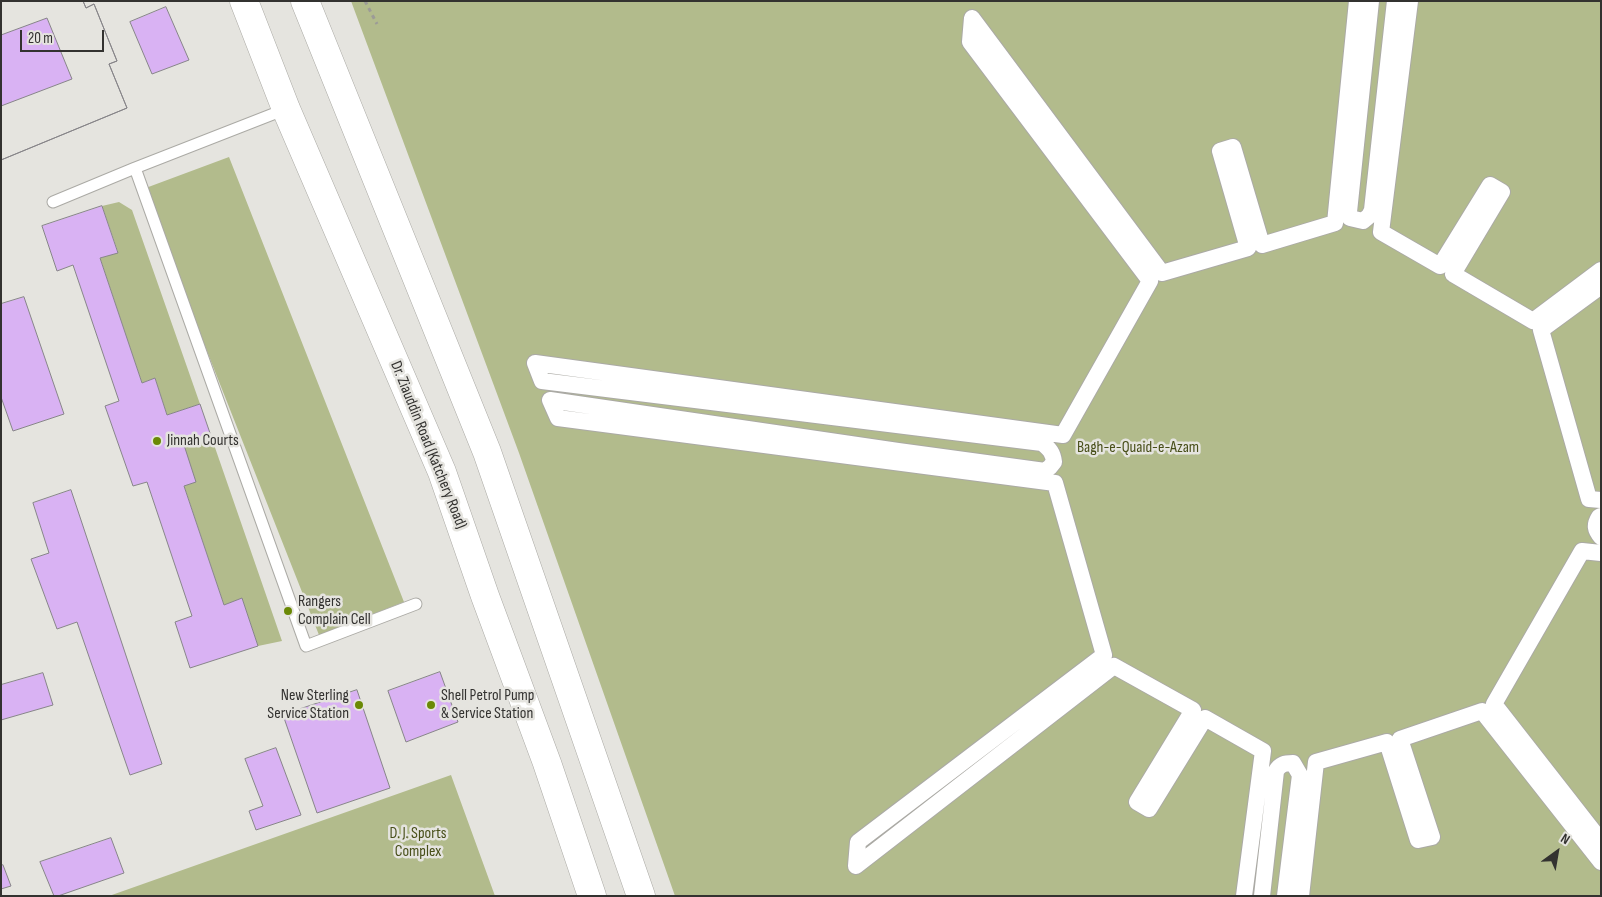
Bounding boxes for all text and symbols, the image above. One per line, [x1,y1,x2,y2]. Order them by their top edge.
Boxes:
scale bar [22,20,106,52]
text: 20 m [28,29,53,48]
street label: Dr. Ziauddin Road (Katchery Road) [386,358,470,532]
place label: Jinnah Courts [167,431,239,451]
marker: Jinnah Courts [151,435,163,447]
park label: Bagh-e-Quaid-e-Azam [1077,438,1199,458]
place label: Rangers Complain Cell [298,592,371,630]
marker: Rangers Complain Cell [282,605,294,617]
place label: New Sterling Service Station [267,686,349,724]
place label: Shell Petrol Pump & Service Station [441,686,534,724]
marker: New Sterling Service Station [353,699,365,711]
marker: Shell Petrol Pump & Service Station [425,699,437,711]
park label: D. J. Sports Complex [389,824,447,862]
north arrow [1532,827,1582,877]
text: N [1558,830,1573,848]

